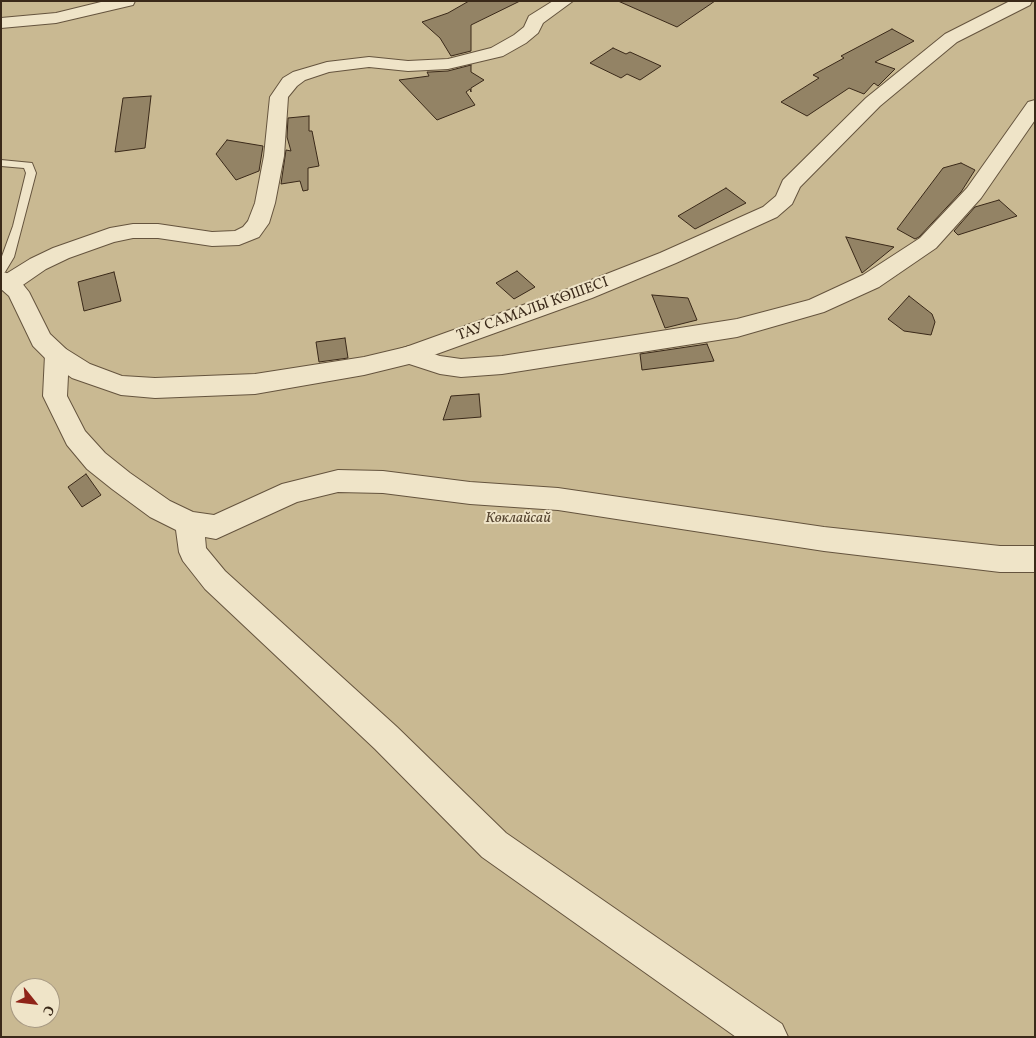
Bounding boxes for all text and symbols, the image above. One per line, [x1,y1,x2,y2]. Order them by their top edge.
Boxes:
street label: ТАУ САМАЛЫ КӨШЕСІ [455,274,611,346]
park label: Көклайсай [485,510,551,528]
north arrow [10,978,60,1028]
text: С [37,1001,58,1019]

